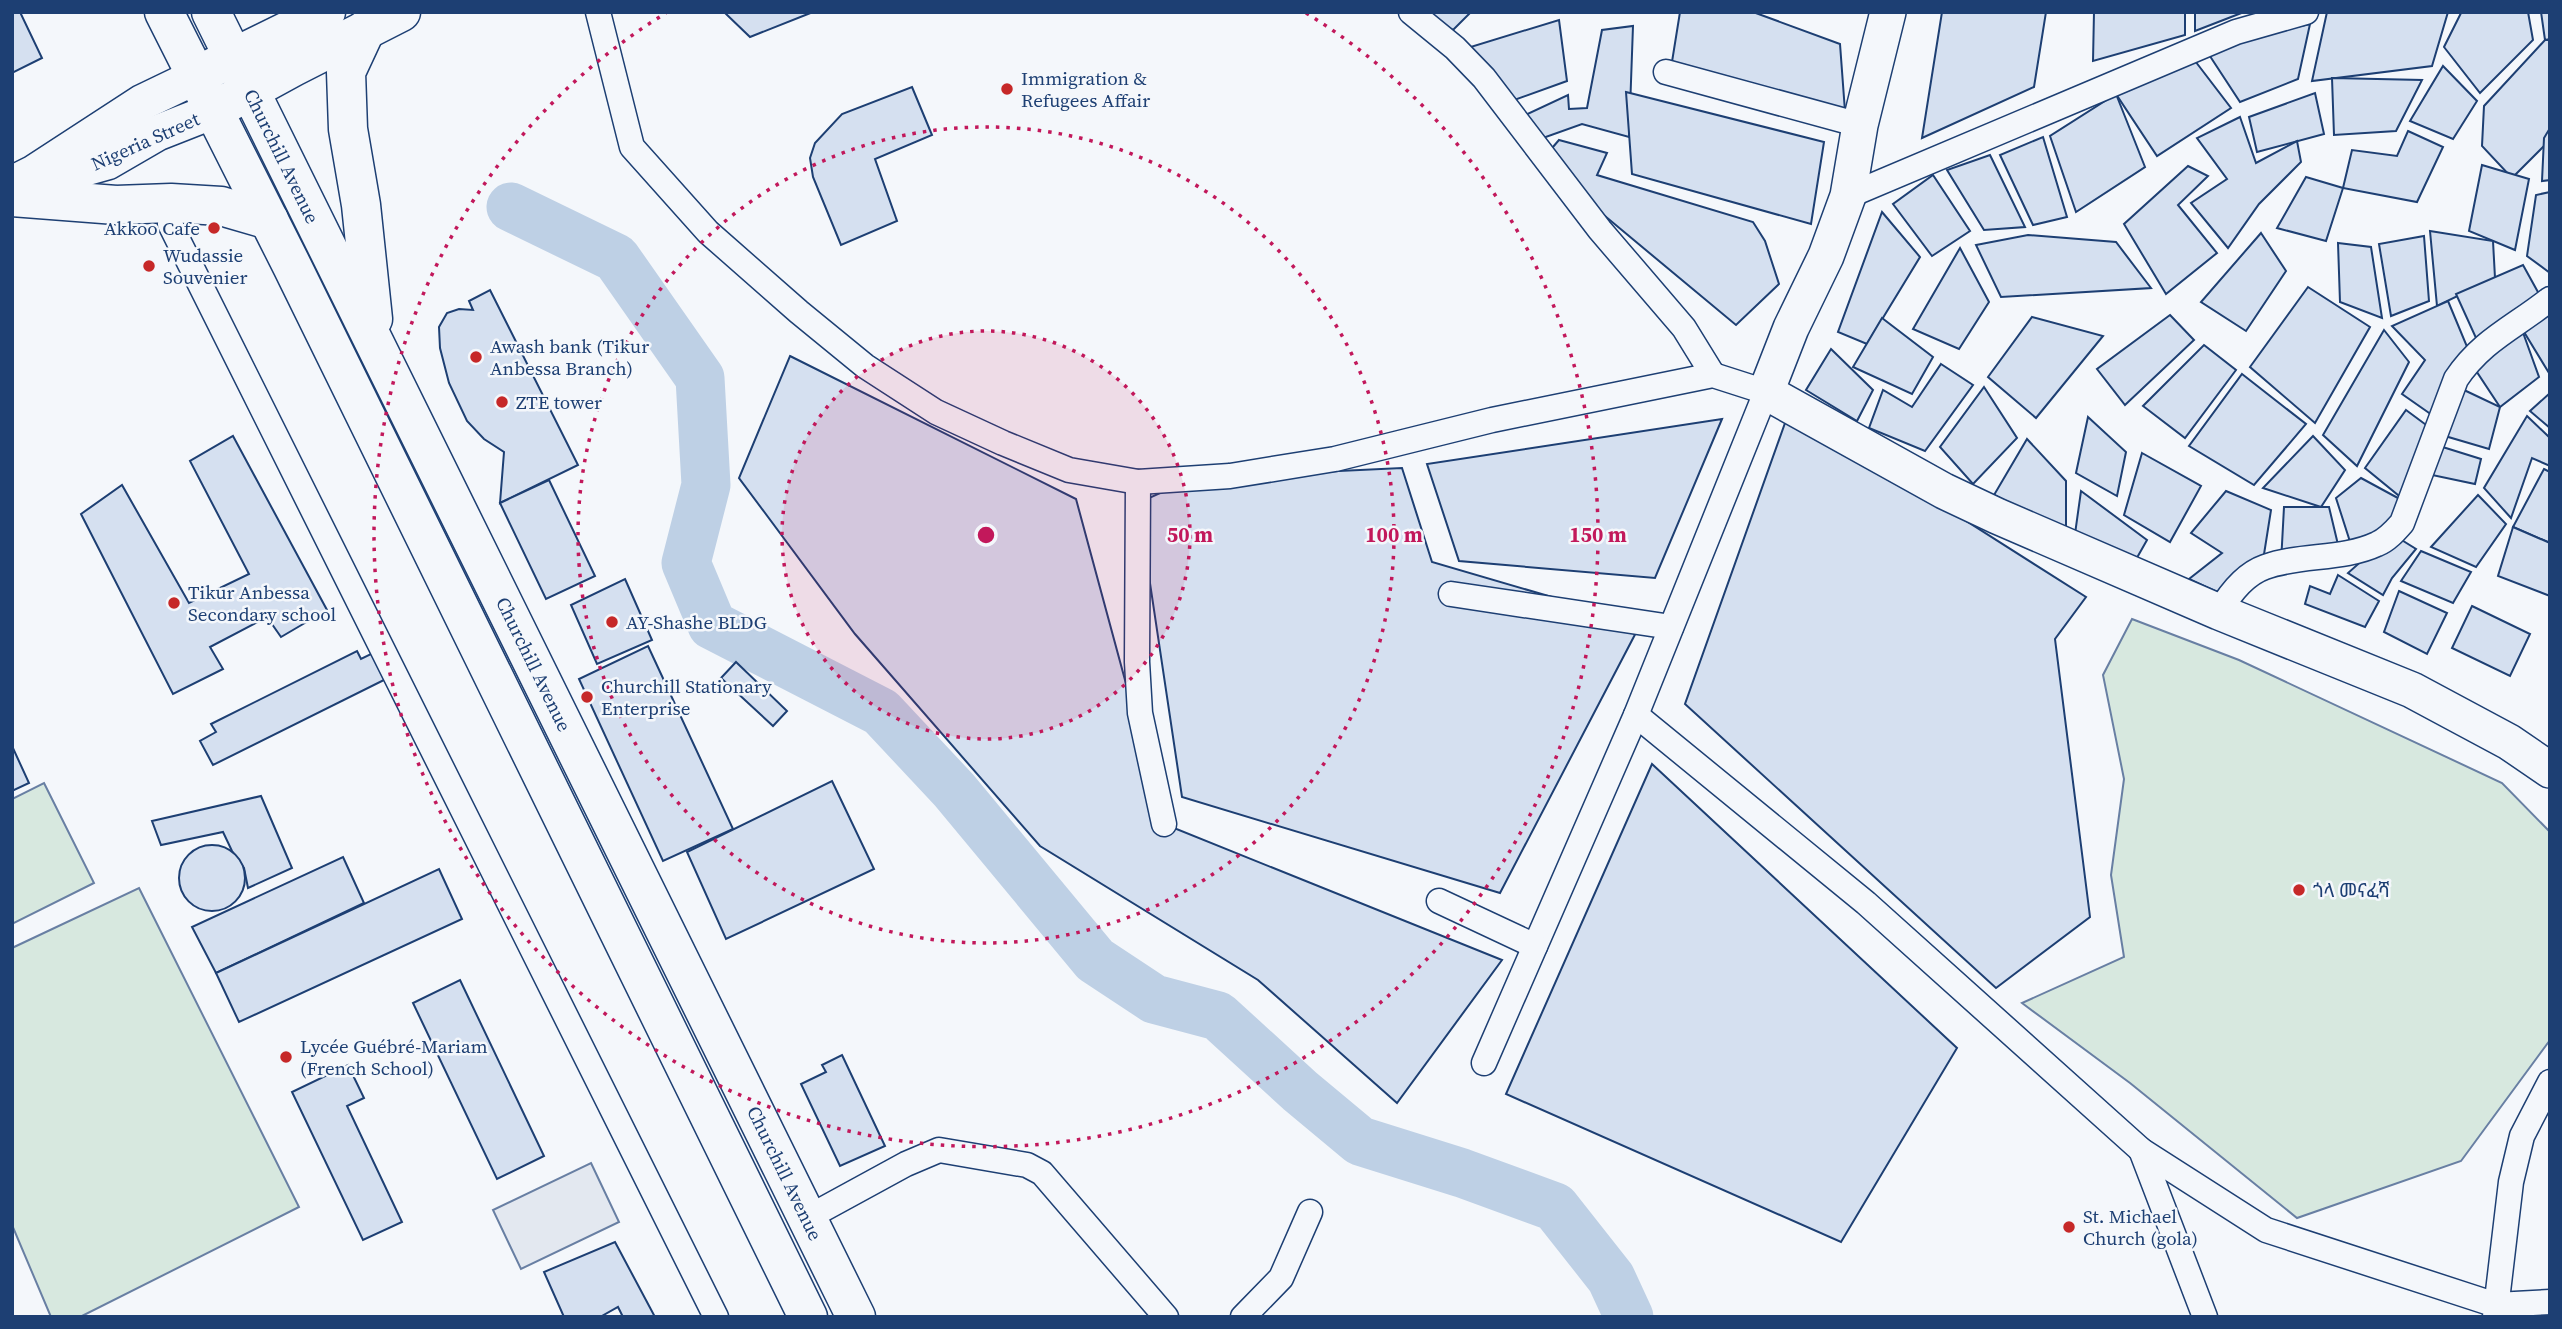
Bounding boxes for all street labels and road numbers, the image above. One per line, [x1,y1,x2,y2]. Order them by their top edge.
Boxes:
street label: Churchill Avenue [238,84,326,228]
street label: Nigeria Street [87,105,204,176]
street label: Churchill Avenue [490,592,578,736]
street label: Churchill Avenue [741,1101,829,1245]

